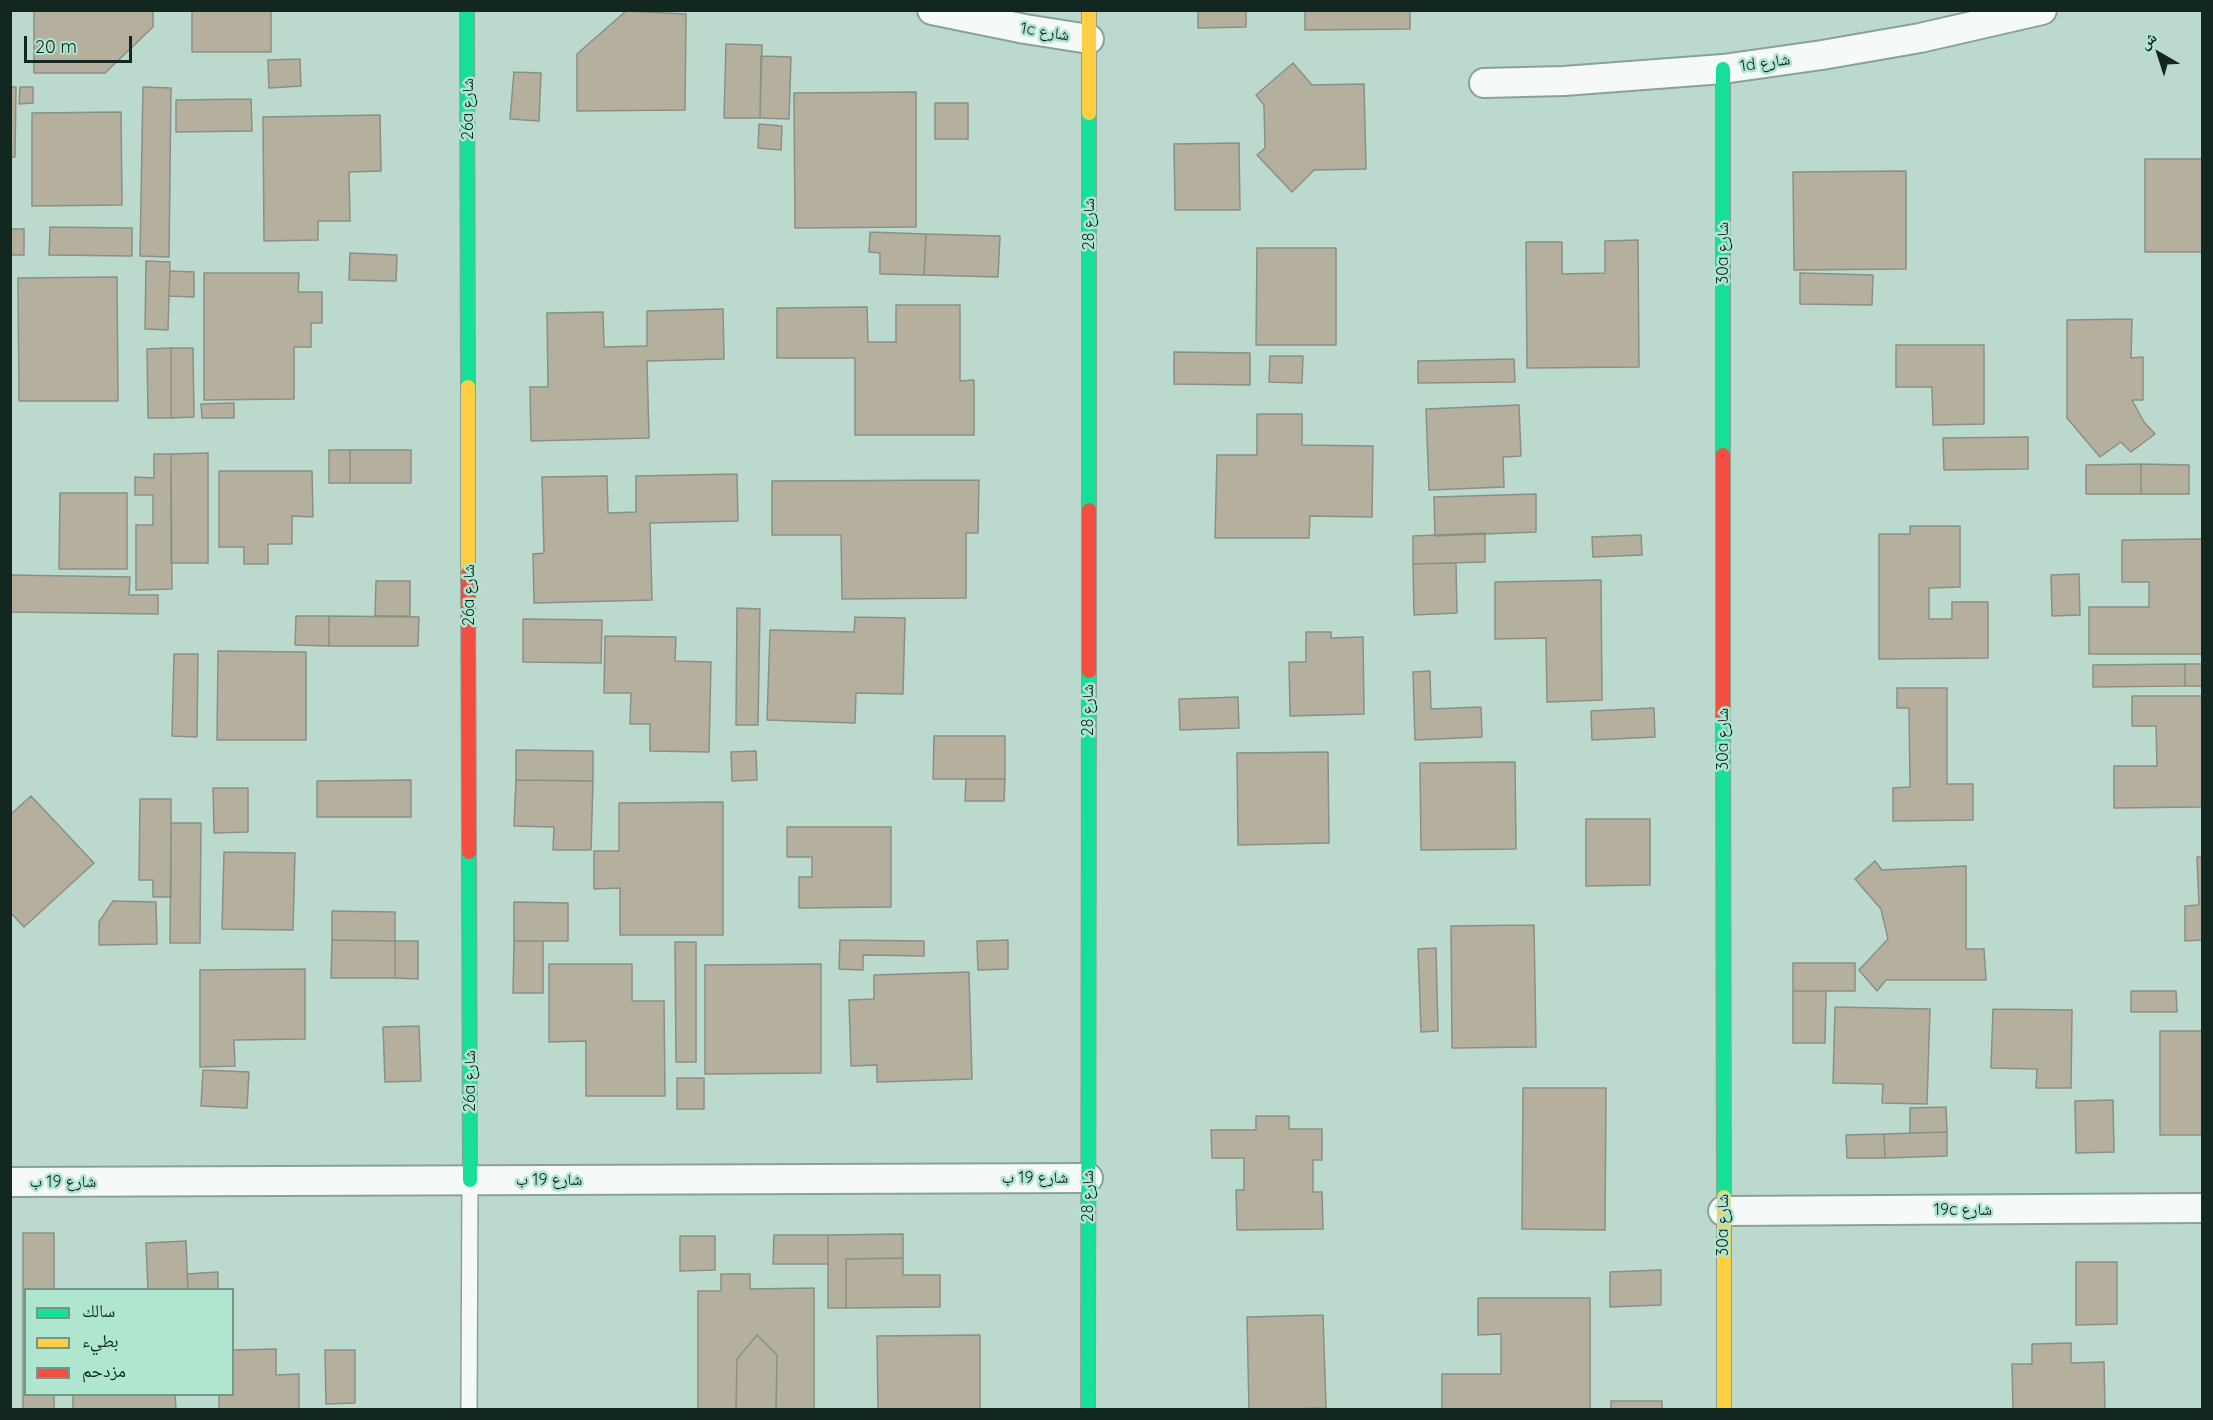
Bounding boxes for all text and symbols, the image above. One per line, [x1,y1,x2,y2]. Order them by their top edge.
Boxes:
street label: 1c شارع [1019,19,1071,45]
scale bar [27,24,135,62]
north arrow [2129,24,2189,84]
text: ش [2135,27,2161,53]
text: 20 m [35,35,77,58]
street label: 1d شارع [1739,50,1791,76]
street label: 26a شارع [458,78,478,140]
street label: شارع 28 [1079,198,1099,250]
street label: 30a شارع [1713,222,1733,284]
street label: 26a شارع [459,564,479,626]
street label: شارع 28 [1078,684,1098,736]
street label: 30a شارع [1713,708,1733,770]
street label: 26a شارع [460,1050,480,1112]
street label: شارع 19 ب [1002,1168,1068,1188]
street label: شارع 19 ب [516,1170,582,1190]
street label: شارع 28 [1078,1170,1098,1222]
street label: شارع 19 ب [30,1172,96,1192]
street label: 30a شارع [1713,1194,1733,1256]
street label: 19c شارع [1934,1200,1992,1220]
legend [24,1288,234,1396]
text: سالك [82,1299,115,1322]
text: بطيء [82,1329,119,1352]
text: مزدحم [82,1359,126,1382]

